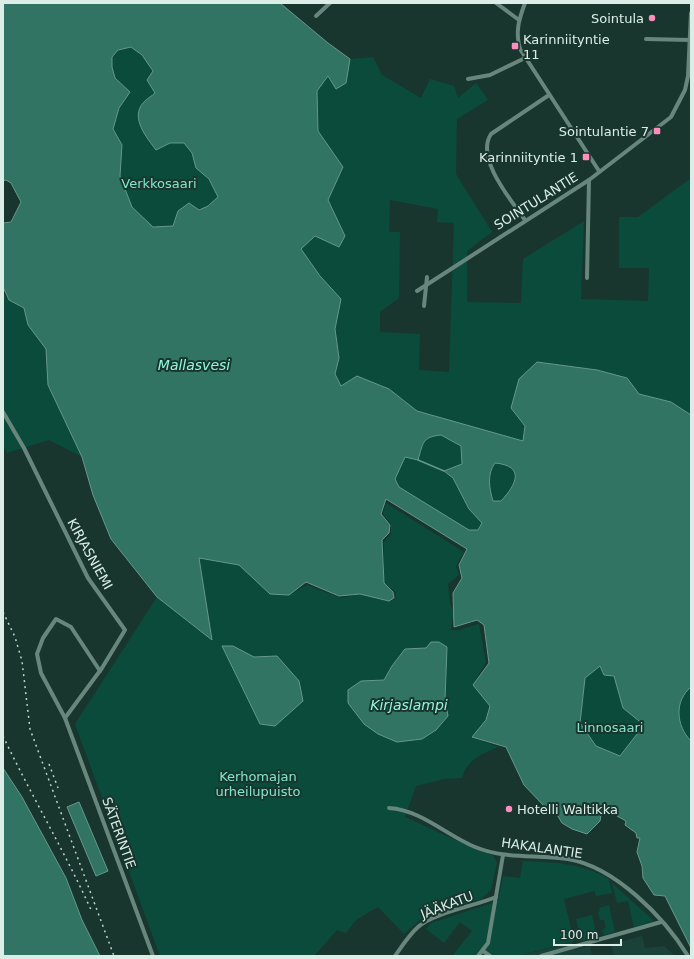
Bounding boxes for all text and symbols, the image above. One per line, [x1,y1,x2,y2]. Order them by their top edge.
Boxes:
place label: Sointula [591,11,644,26]
marker: Sointula [647,13,657,23]
place label: Karinniityntie 11 [523,32,610,62]
marker: Karinniityntie 11 [510,41,520,51]
place label: Sointulantie 7 [559,124,649,139]
marker: Sointulantie 7 [652,126,662,136]
place label: Karinniityntie 1 [479,150,578,165]
marker: Karinniityntie 1 [581,152,591,162]
street label: SOINTULANTIE [491,169,581,233]
park label: Verkkosaari [121,176,197,191]
water label: Mallasvesi [158,357,230,373]
street label: KIRJASNIEMI [64,516,116,592]
water label: Kirjaslampi [370,697,448,713]
park label: Linnosaari [577,720,643,735]
park label: Kerhomajan urheilupuisto [216,769,301,799]
street label: SÄTERINTIE [99,795,139,871]
place label: Hotelli Waltikka [517,802,618,817]
marker: Hotelli Waltikka [504,804,514,814]
street label: HAKALANTIE [500,835,584,861]
street label: JÄÄKATU [418,888,476,922]
scale bar [554,921,621,947]
text: 100 m [560,928,598,942]

